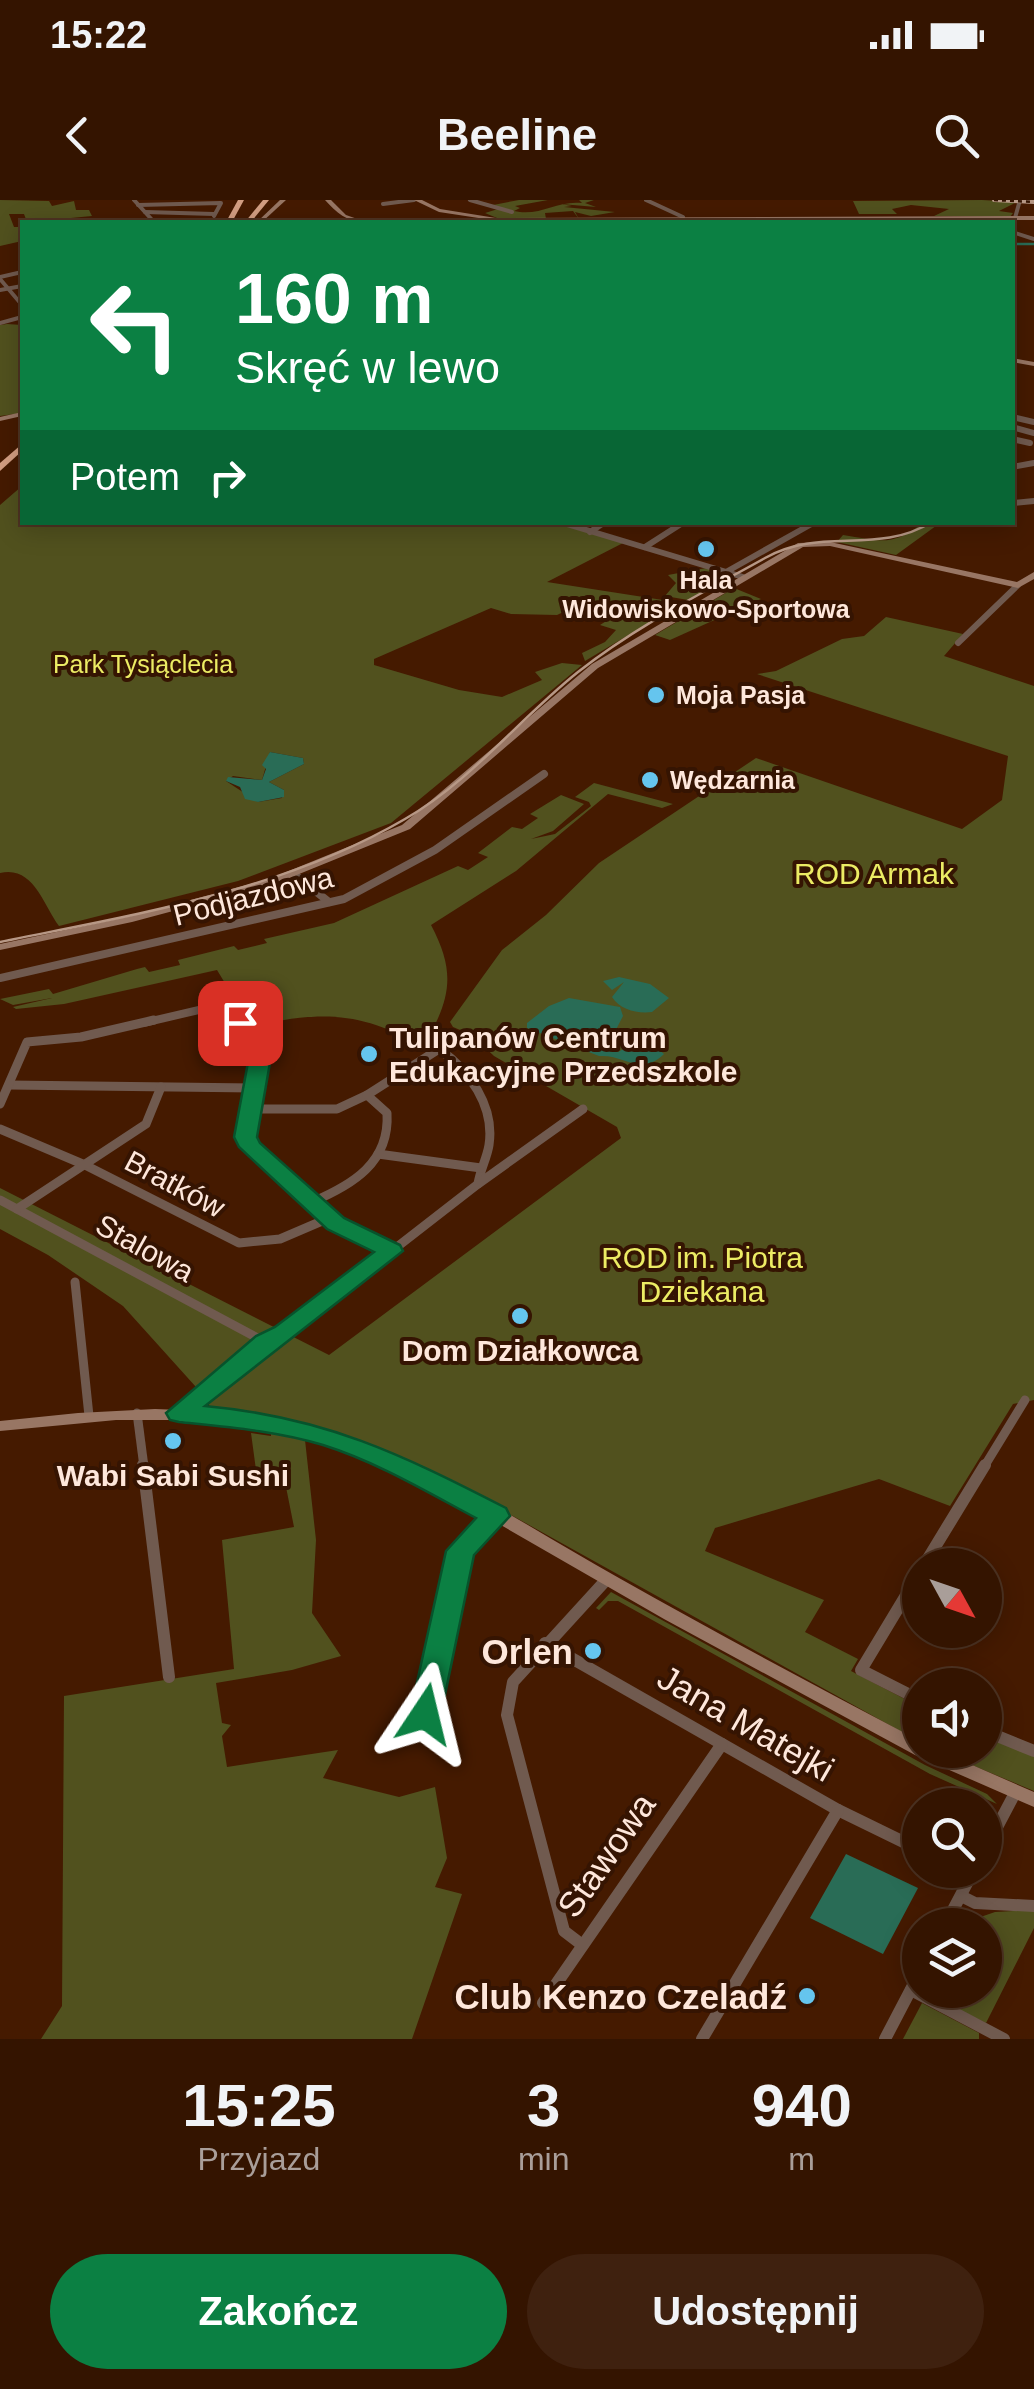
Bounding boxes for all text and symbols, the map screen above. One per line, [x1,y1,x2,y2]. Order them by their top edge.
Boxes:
text: 15:22 [50,14,147,56]
icon: back [50,108,105,163]
icon: search [929,108,984,163]
text: Beeline [437,109,597,160]
icon: left [70,260,200,390]
text: 160 m [235,260,433,338]
text: Skręć w lewo [235,342,500,393]
icon: right [200,450,255,505]
text: Potem [70,456,180,498]
marker: Hala Widowiskowo-Sportowa [695,538,717,560]
place label: Hala Widowiskowo-Sportowa [562,566,851,623]
park label: Park Tysiąclecia [53,650,233,678]
place label: Moja Pasja [676,681,806,709]
marker: Moja Pasja [645,684,667,706]
place label: Wędzarnia [670,766,796,794]
marker: Wędzarnia [639,769,661,791]
park label: ROD Armak [794,857,955,890]
street label: Podjazdowa [170,860,337,932]
pin [198,981,283,1066]
icon: arrive [213,996,268,1051]
place label: Tulipanów Centrum Edukacyjne Przedszkole [389,1021,738,1088]
marker: Tulipanów Centrum Edukacyjne Przedszkole [358,1043,380,1065]
street label: Bratków [119,1144,231,1224]
street label: Stalowa [90,1208,200,1288]
park label: ROD im. Piotra Dziekana [601,1241,803,1308]
marker: Dom Działkowca [509,1305,531,1327]
place label: Dom Działkowca [402,1334,639,1367]
marker: Wabi Sabi Sushi [162,1430,184,1452]
place label: Wabi Sabi Sushi [57,1459,289,1492]
north arrow [902,1548,1002,1648]
map controls [902,1548,1002,2008]
place label: Orlen [482,1632,573,1671]
marker: Orlen [582,1640,604,1662]
street label: Jana Matejki [651,1657,841,1789]
position arrow [373,1662,477,1766]
button: sound [902,1668,1002,1768]
street label: Stawowa [549,1785,663,1924]
button: search [902,1788,1002,1888]
button: layers [902,1908,1002,2008]
place label: Club Kenzo Czeladź [454,1977,787,2016]
marker: Club Kenzo Czeladź [796,1985,818,2007]
text: 15:25 [182,2072,336,2139]
text: 3 [527,2072,560,2139]
text: 940 [752,2072,852,2139]
text: Przyjazd [198,2141,320,2177]
text: min [518,2141,569,2177]
text: m [788,2141,815,2177]
button: Zakończ [50,2254,507,2369]
button: Udostępnij [527,2254,984,2369]

